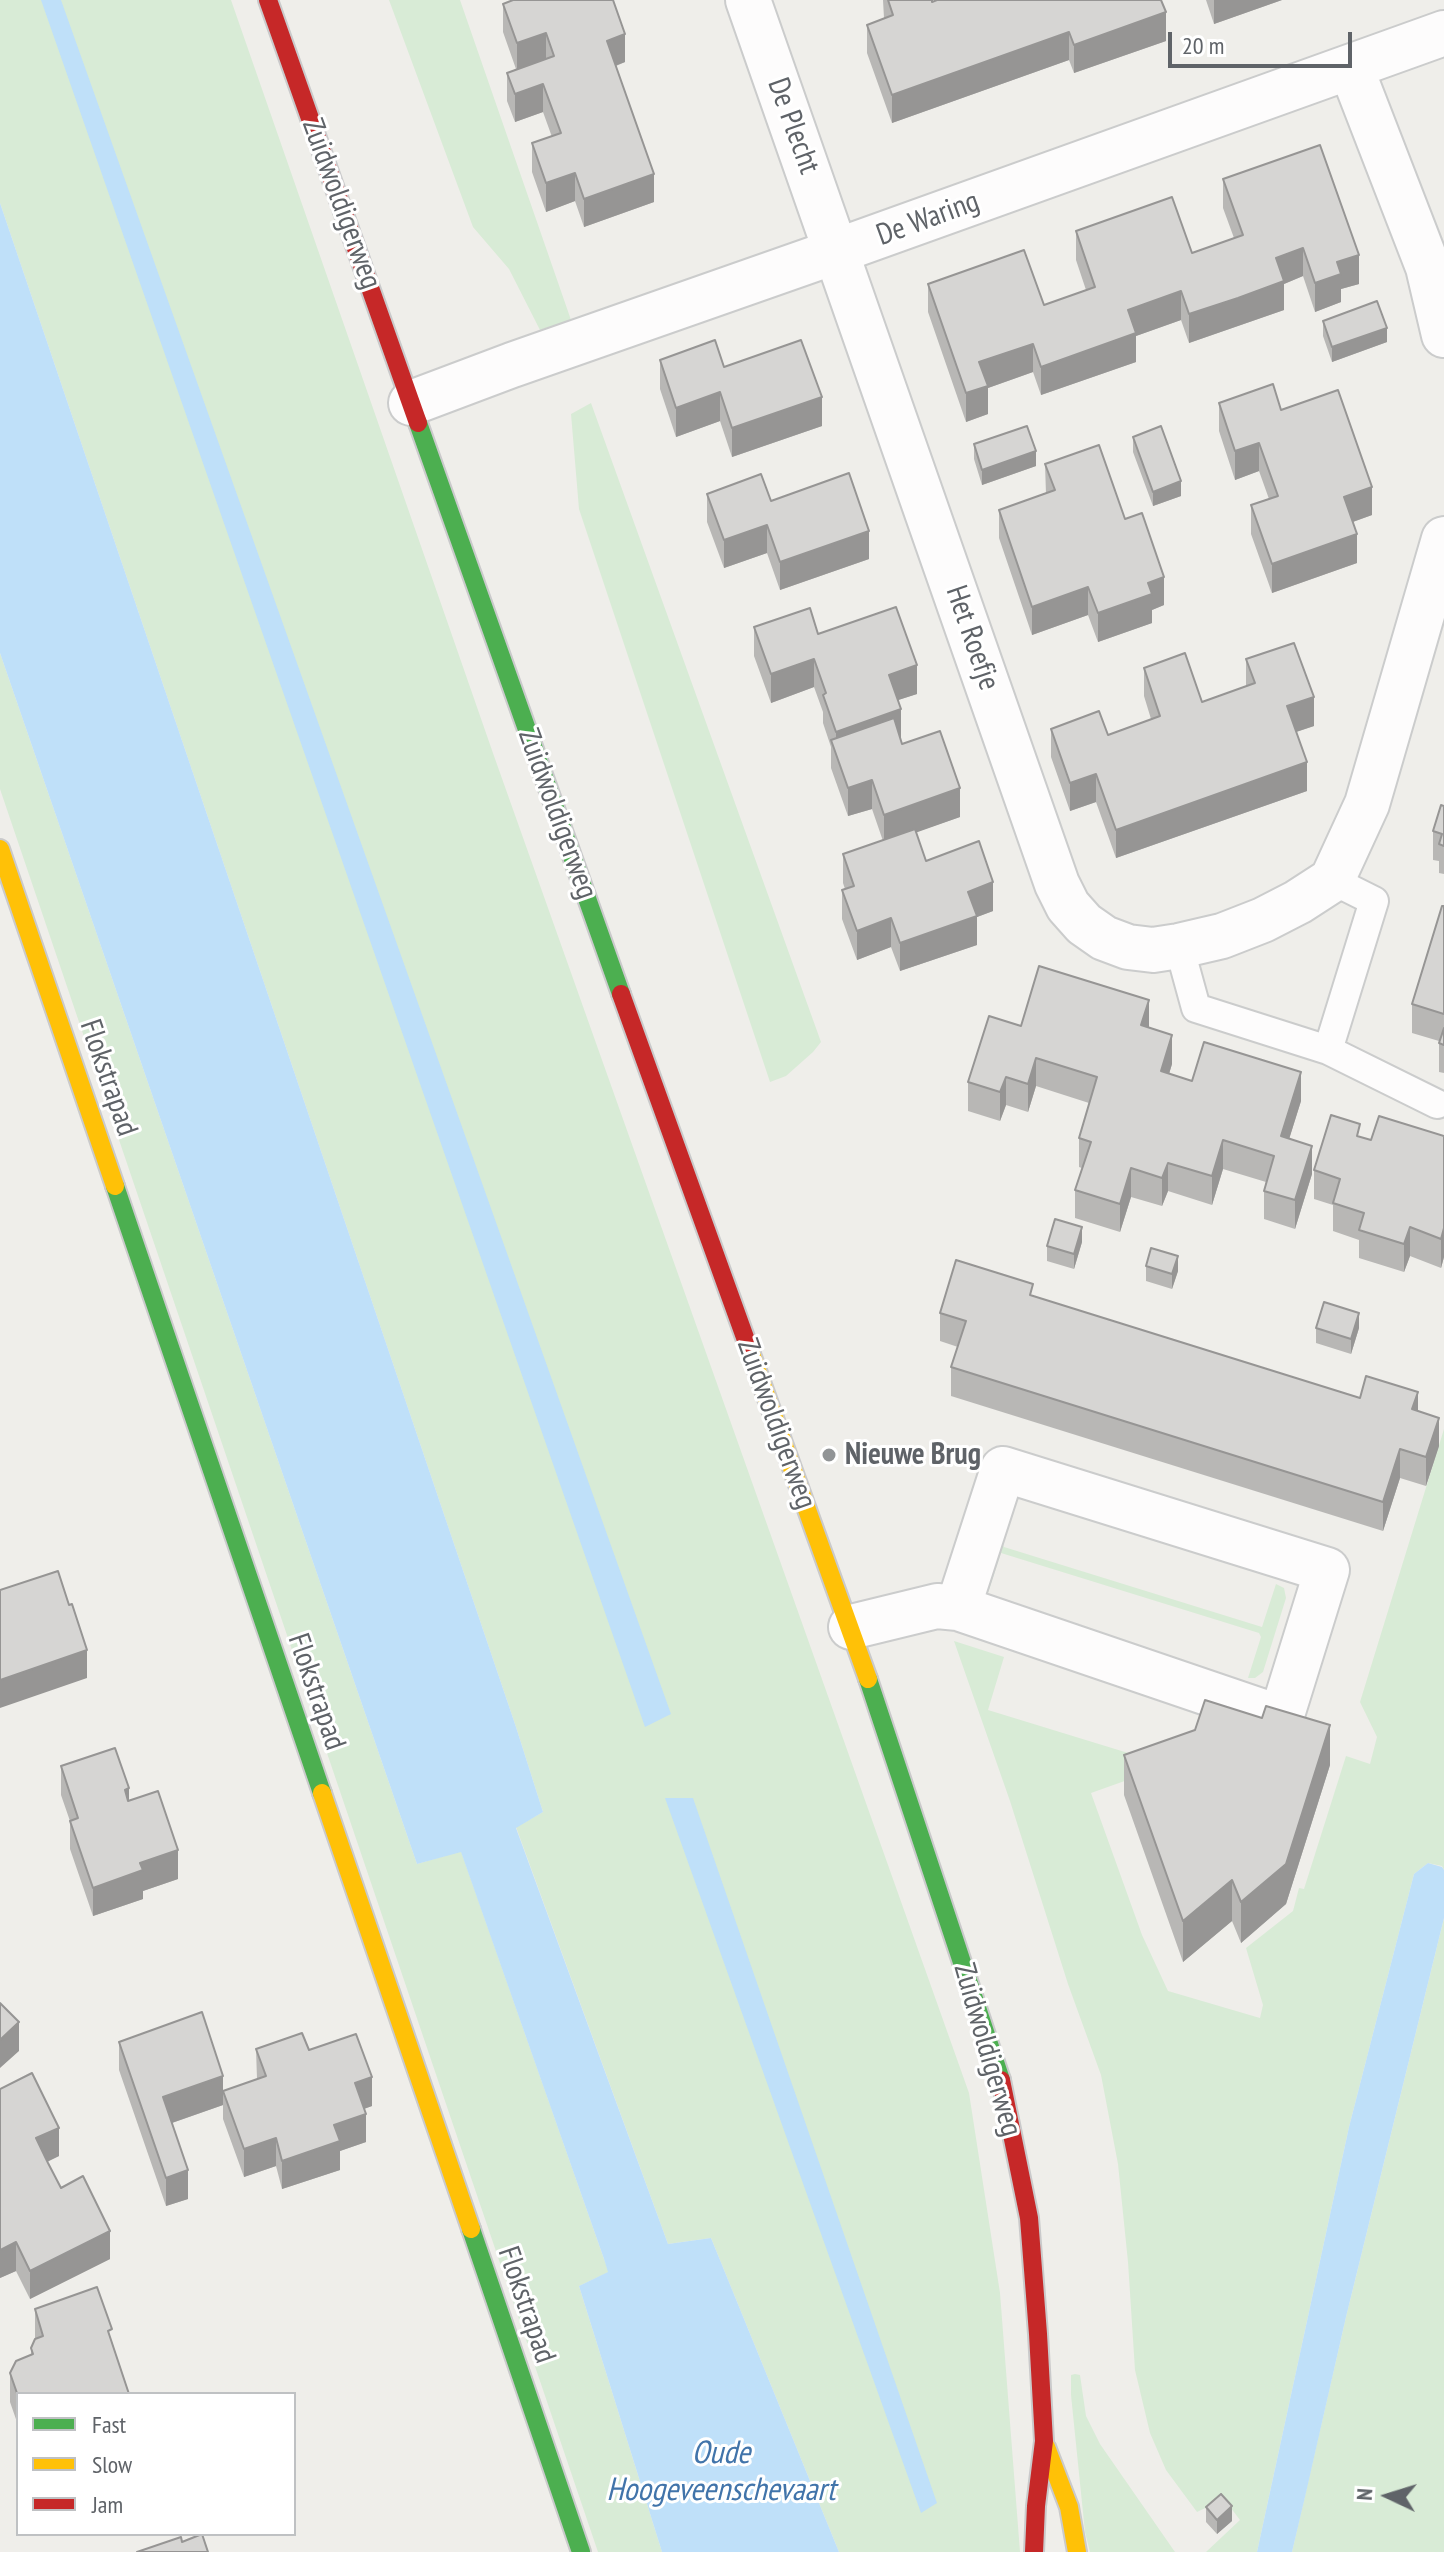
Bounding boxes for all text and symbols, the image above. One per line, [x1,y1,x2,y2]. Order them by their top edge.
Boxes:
scale bar [1172,16,1356,66]
text: 20 m [1182,30,1224,61]
street label: De Plecht [759,73,827,179]
street label: Zuidwoldigerweg [294,114,388,294]
street label: De Waring [872,184,984,254]
street label: Het Roefje [937,581,1007,695]
street label: Zuidwoldigerweg [510,724,604,904]
street label: Flokstrapad [71,1015,145,1141]
street label: Zuidwoldigerweg [729,1334,823,1514]
place label: Nieuwe Brug [845,1437,981,1473]
marker: Nieuwe Brug [820,1446,838,1464]
street label: Flokstrapad [279,1629,353,1755]
street label: Zuidwoldigerweg [945,1959,1029,2141]
street label: Flokstrapad [489,2242,563,2368]
legend [16,2392,296,2536]
text: Fast [92,2409,126,2440]
water label: Oude Hoogeveenschevaart [606,2435,836,2510]
text: Slow [92,2449,132,2480]
north arrow [1348,2456,1428,2536]
text: N [1350,2487,1378,2501]
text: Jam [92,2489,123,2520]

